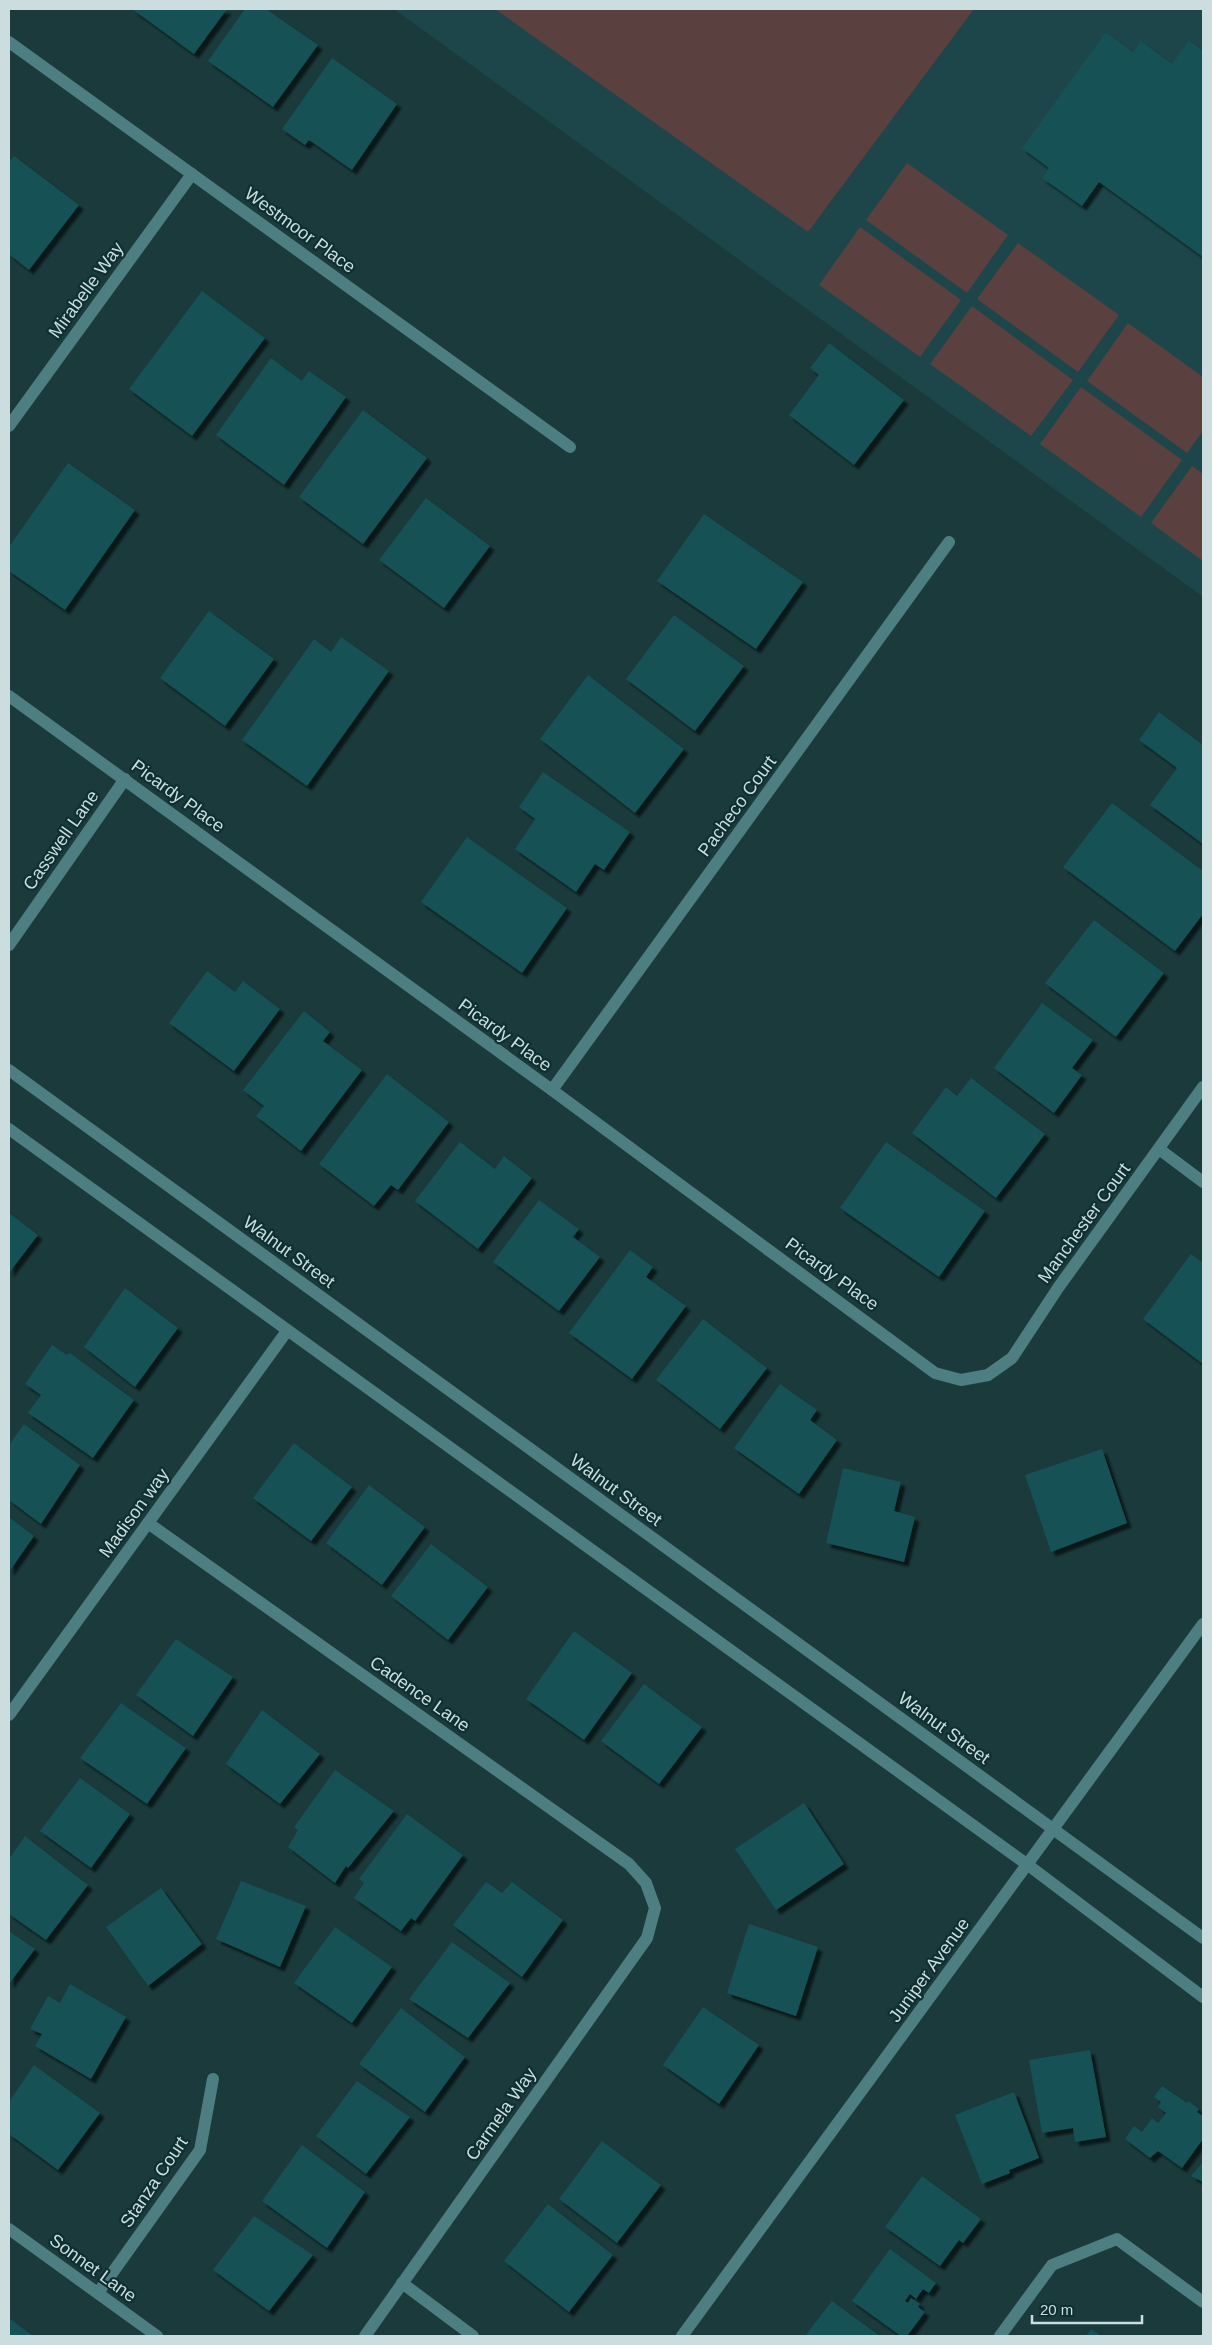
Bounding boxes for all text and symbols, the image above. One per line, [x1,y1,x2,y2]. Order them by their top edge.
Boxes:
street label: Westmoor Place [241,183,359,277]
street label: Mirabelle Way [45,238,127,342]
street label: Pacheco Court [694,752,780,860]
street label: Picardy Place [128,756,228,836]
street label: Casswell Lane [19,786,103,894]
street label: Picardy Place [455,995,555,1075]
street label: Manchester Court [1034,1159,1134,1287]
street label: Walnut Street [239,1212,339,1292]
street label: Picardy Place [782,1234,882,1314]
street label: Walnut Street [566,1450,666,1530]
street label: Madison way [95,1465,173,1561]
street label: Cadence Lane [366,1652,474,1736]
street label: Walnut Street [894,1688,994,1768]
street label: Juniper Avenue [885,1914,973,2026]
street label: Carmela Way [462,2064,540,2164]
street label: Stanza Court [116,2133,192,2231]
street label: Sonnet Lane [46,2230,140,2306]
scale bar [1032,2292,1142,2324]
text: 20 m [1040,2301,1073,2318]

